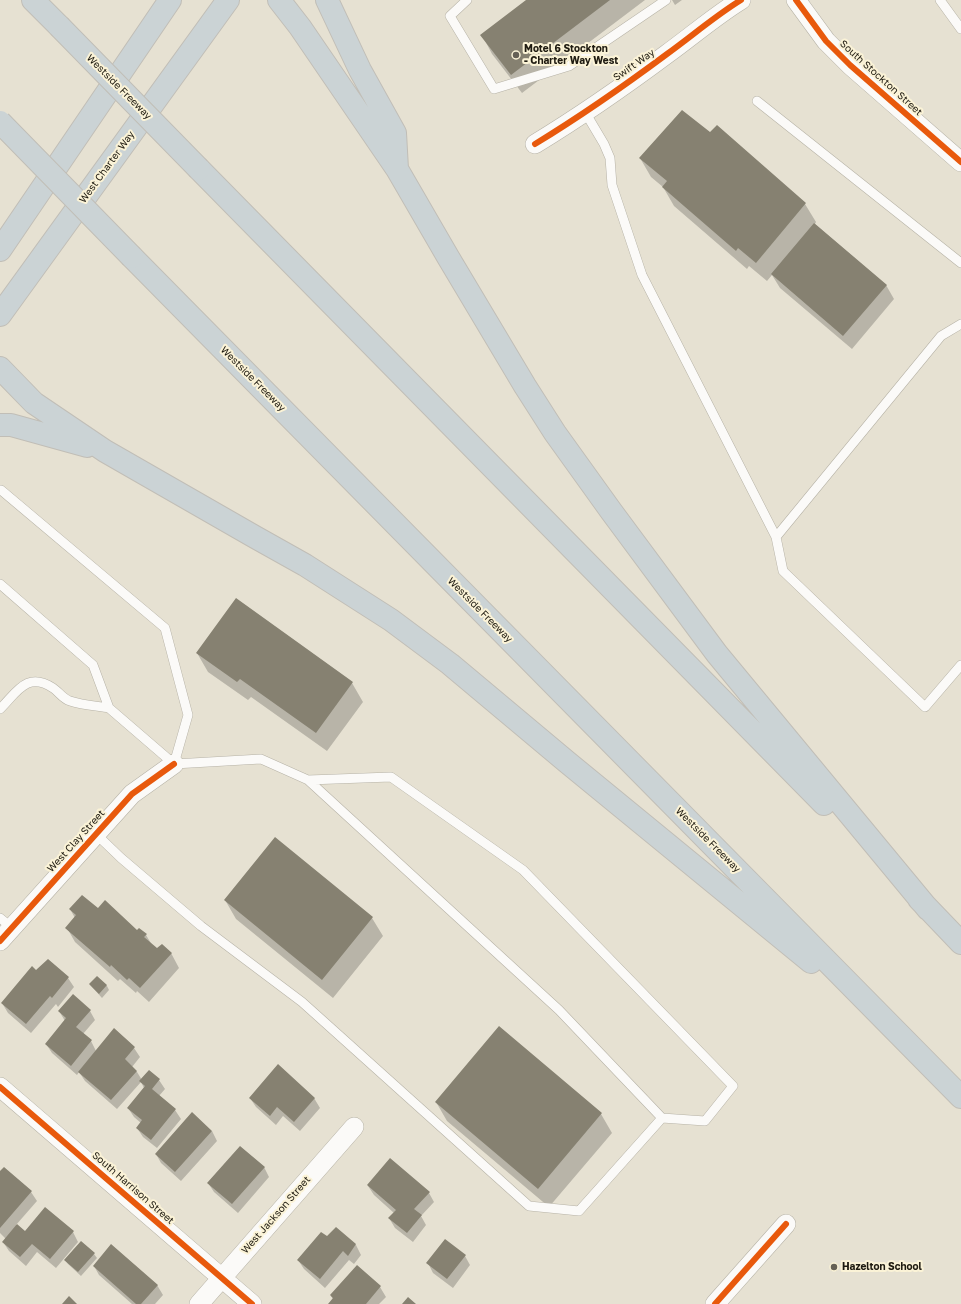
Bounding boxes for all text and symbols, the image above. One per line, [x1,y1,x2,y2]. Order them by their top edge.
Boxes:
street label: South Stockton Street [837,38,925,118]
place label: Motel 6 Stockton - Charter Way West [524,43,618,66]
street label: Swift Way [611,46,657,84]
marker: Motel 6 Stockton - Charter Way West [511,50,521,60]
street label: Westside Freeway [84,52,154,122]
street label: West Charter Way [77,129,137,205]
street label: Westside Freeway [218,344,288,414]
street label: Westside Freeway [445,575,515,645]
street label: Westside Freeway [673,805,743,875]
street label: West Clay Street [45,807,107,875]
street label: South Harrison Street [90,1149,176,1227]
street label: West Jackson Street [239,1174,313,1256]
place label: Hazelton School [842,1261,922,1273]
marker: Hazelton School [829,1262,839,1272]

